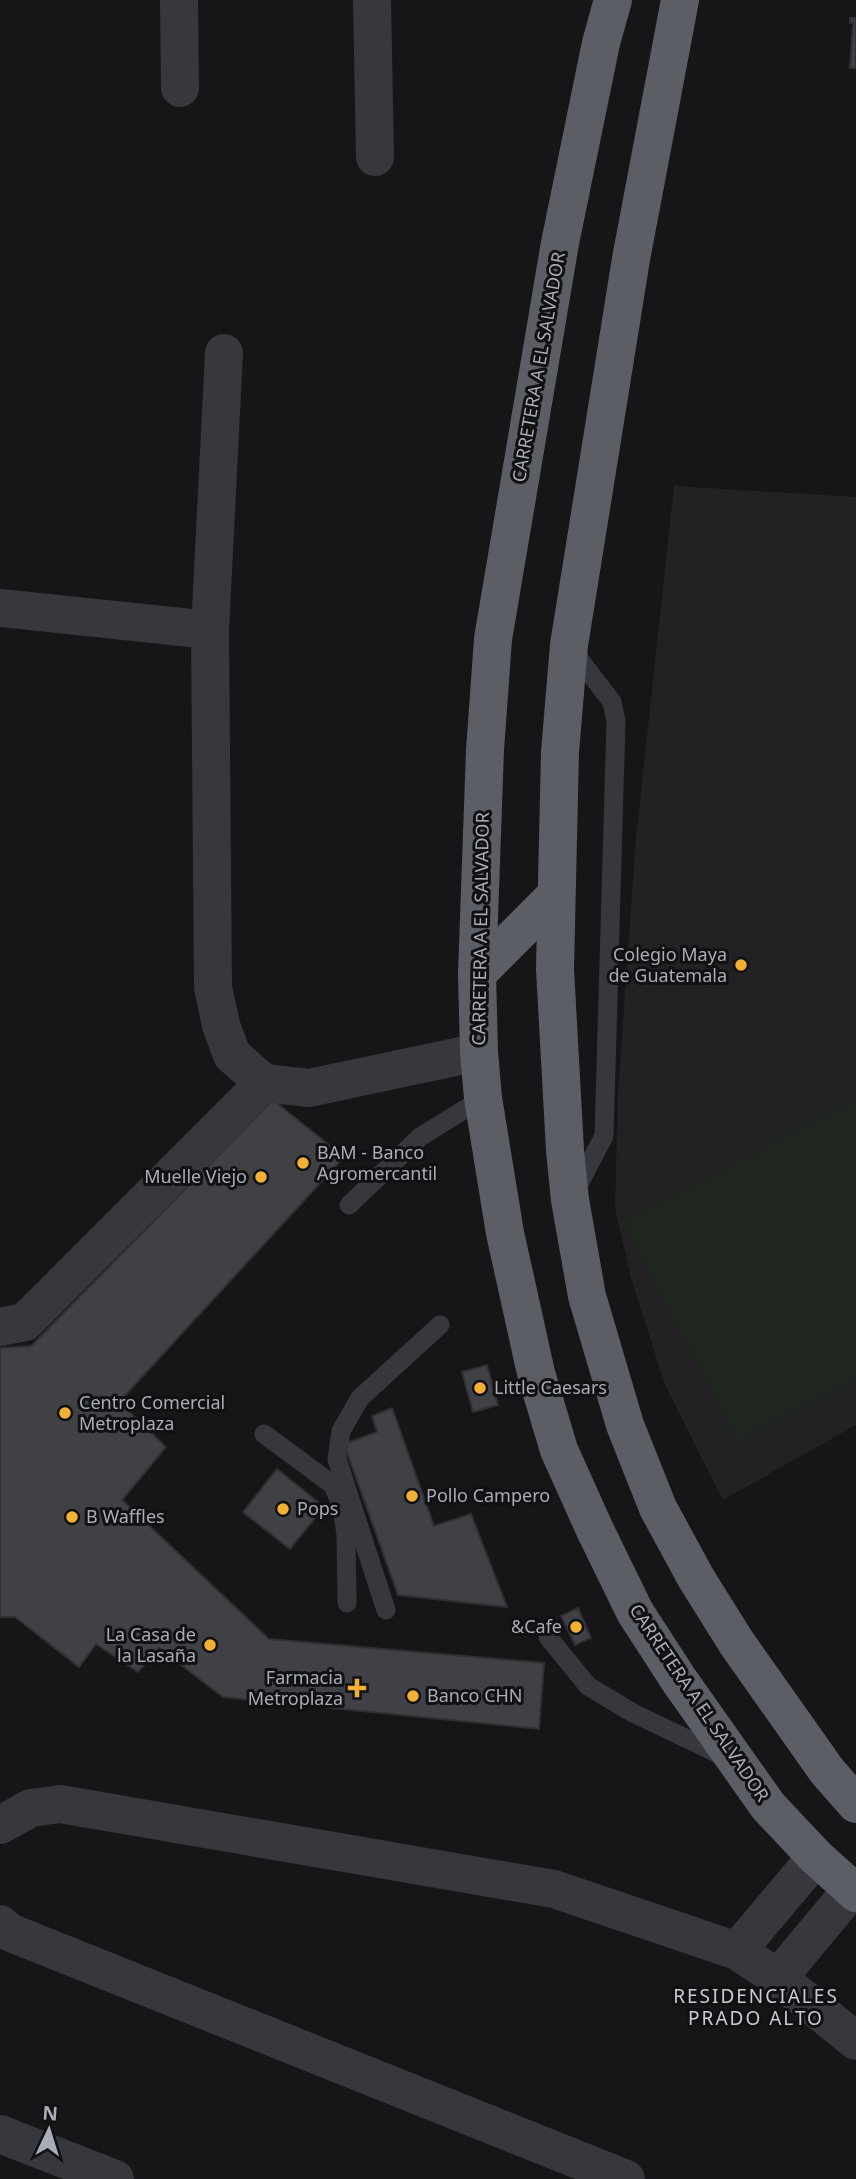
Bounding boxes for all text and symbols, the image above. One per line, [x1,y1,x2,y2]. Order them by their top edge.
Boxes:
street label: CARRETERA A EL SALVADOR [506,250,570,484]
street label: CARRETERA A EL SALVADOR [466,812,494,1046]
place label: Colegio Maya de Guatemala [608,942,727,987]
marker: Colegio Maya de Guatemala [733,957,749,973]
place label: BAM - Banco Agromercantil [317,1140,437,1185]
marker: BAM - Banco Agromercantil [295,1155,311,1171]
place label: Muelle Viejo [144,1164,247,1188]
marker: Muelle Viejo [253,1169,269,1185]
place label: Little Caesars [494,1375,607,1399]
marker: Little Caesars [472,1380,488,1396]
place label: Centro Comercial Metroplaza [79,1390,225,1435]
marker: Centro Comercial Metroplaza [57,1405,73,1421]
place label: Pollo Campero [426,1483,550,1507]
marker: Pollo Campero [404,1488,420,1504]
place label: Pops [297,1496,338,1520]
marker: Pops [275,1501,291,1517]
place label: B Waffles [86,1504,165,1528]
marker: B Waffles [64,1509,80,1525]
street label: CARRETERA A EL SALVADOR [625,1599,775,1806]
place label: &Cafe [511,1614,562,1638]
marker: &Cafe [568,1619,584,1635]
place label: La Casa de la Lasaña [106,1622,196,1667]
marker: La Casa de la Lasaña [202,1637,218,1653]
place label: Farmacia Metroplaza [248,1665,343,1710]
marker: Farmacia Metroplaza [349,1680,365,1696]
place label: Banco CHN [427,1683,523,1707]
marker: Banco CHN [405,1688,421,1704]
district label: RESIDENCIALES PRADO ALTO [673,1983,839,2031]
north arrow [14,2095,84,2165]
text: N [42,2100,59,2127]

